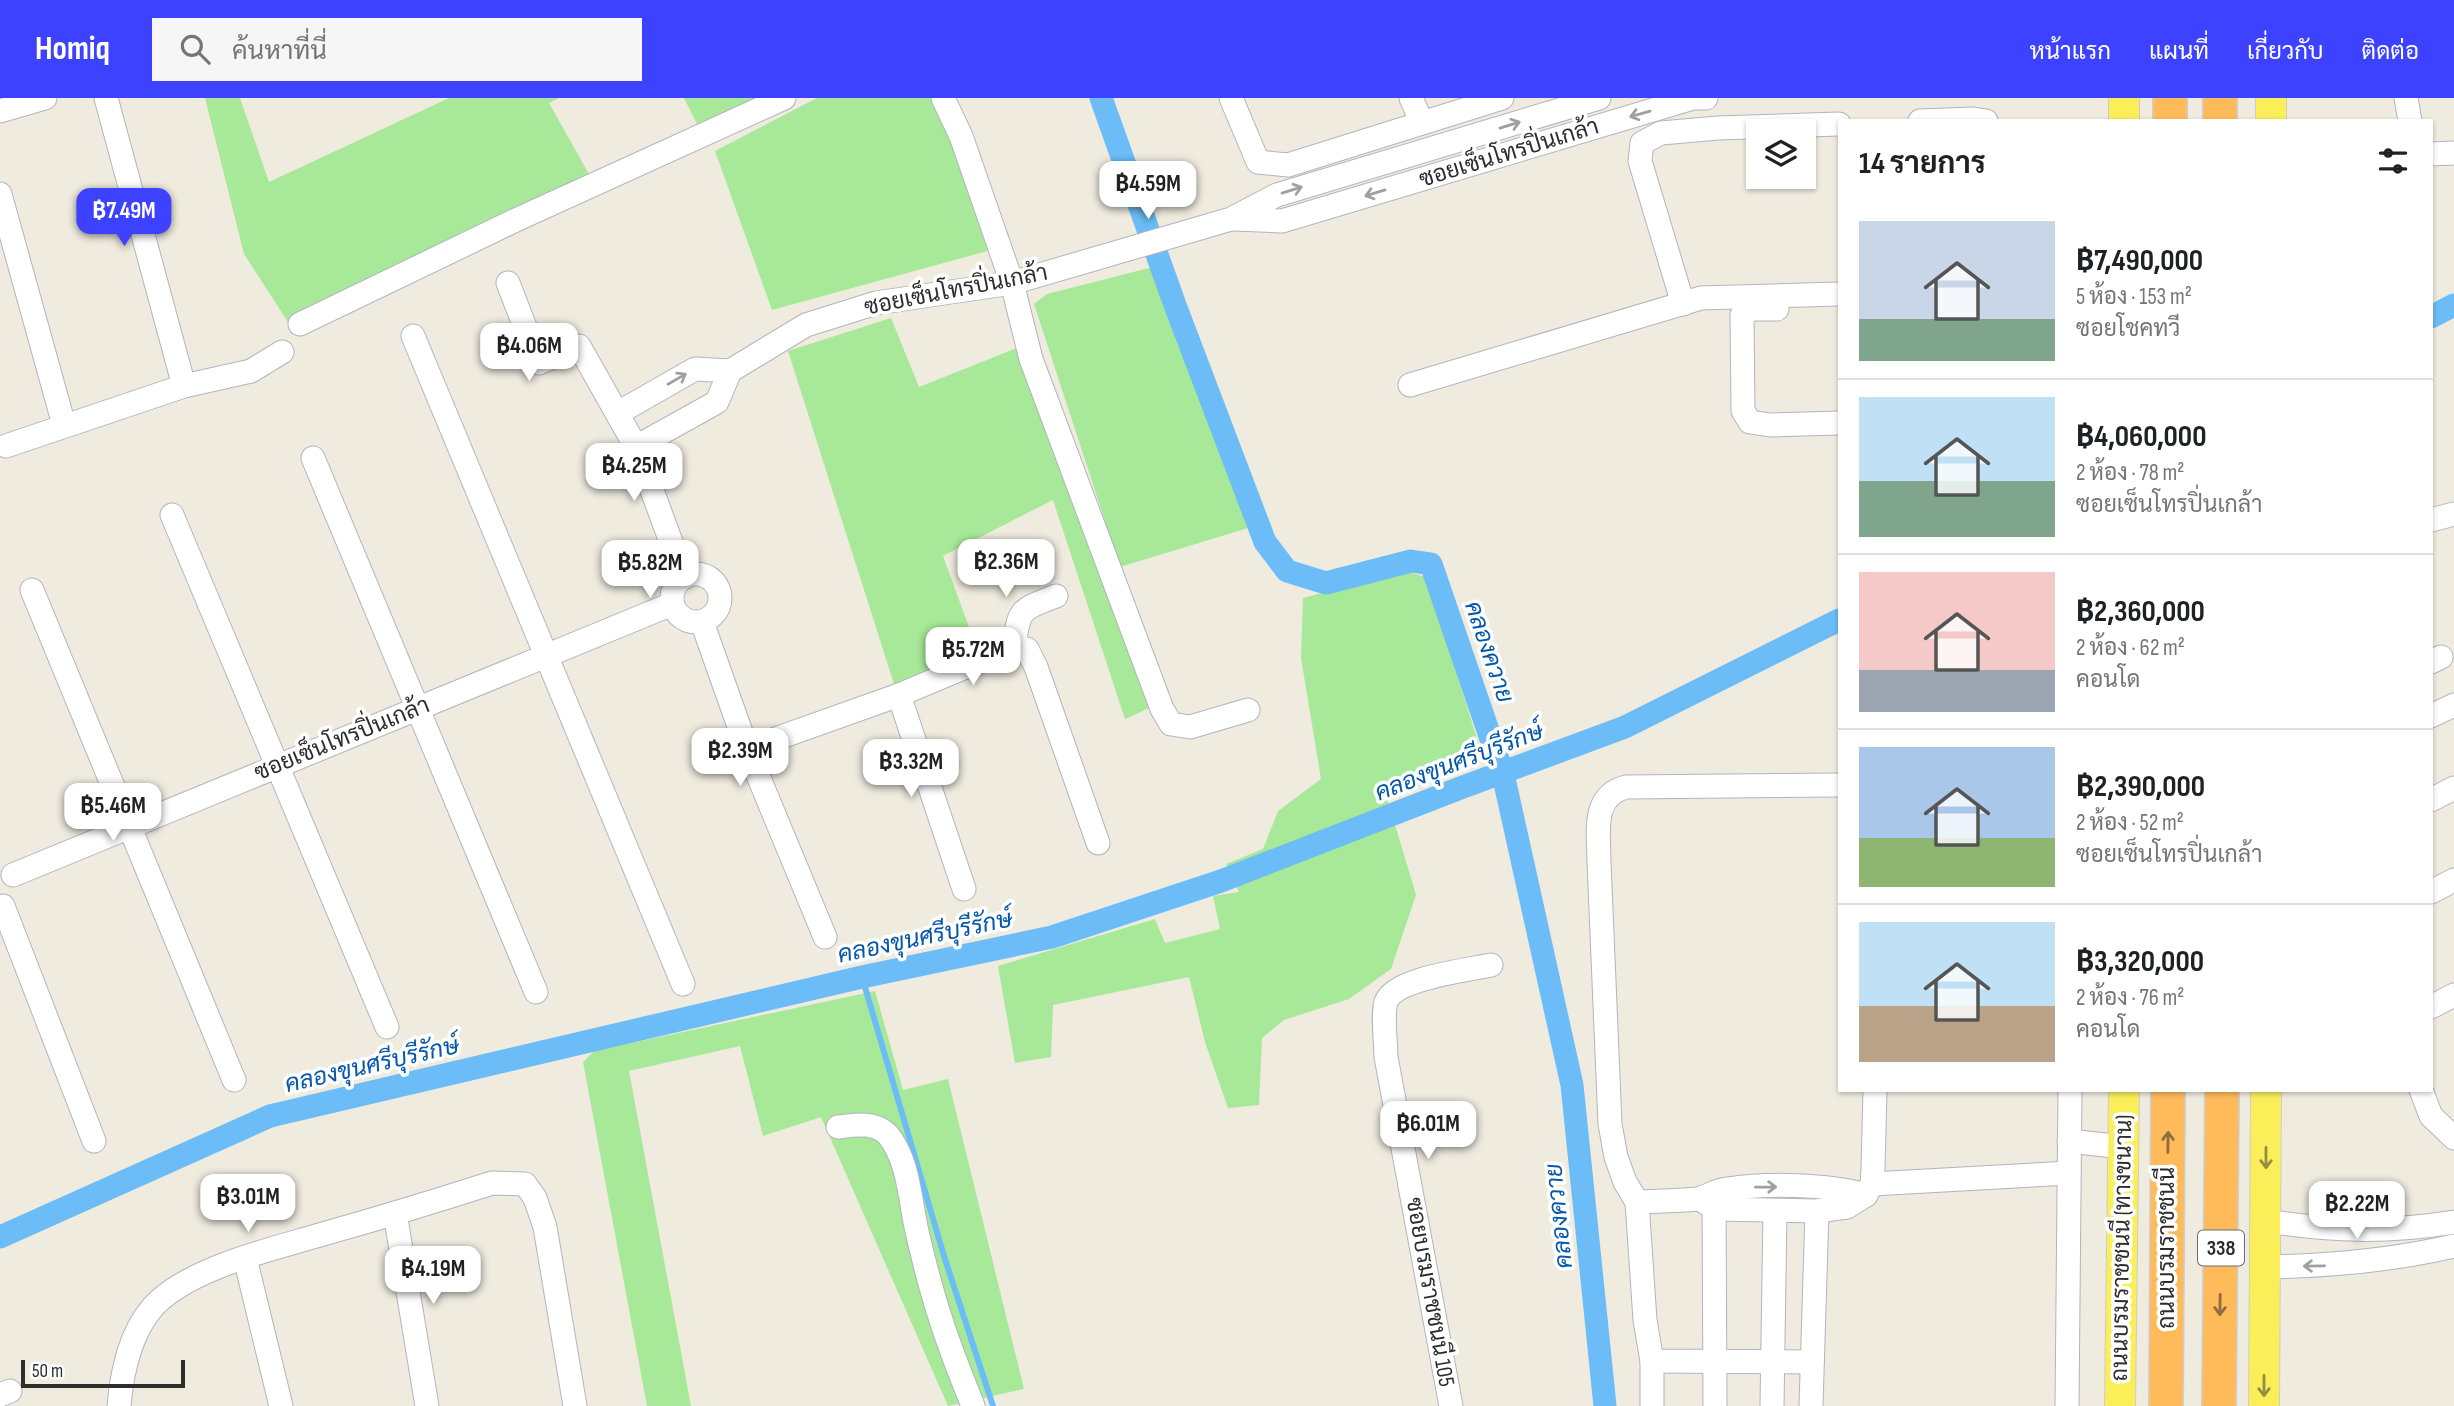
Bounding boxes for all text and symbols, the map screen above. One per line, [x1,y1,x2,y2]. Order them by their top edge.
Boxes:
search box [152,18,642,81]
text: Homiq [35,29,110,69]
icon: search [176,30,214,68]
text: ค้นหาที่นี่ [232,36,327,67]
text: หน้าแรก [2030,37,2111,66]
text: แผนที่ [2149,37,2209,66]
text: เกี่ยวกับ [2247,37,2324,66]
text: ติดต่อ [2362,37,2419,66]
street label: ซอยเซ็นโทรปิ่นเกล้า [1414,106,1602,194]
one-way arrow [1630,108,1652,121]
one-way arrow [1499,117,1521,130]
map controls [1746,119,1816,189]
button: layers [1746,119,1816,189]
icon: filters [2374,142,2412,180]
text: 14 รายการ [1859,146,1986,182]
pin: ฿4.59M [1091,162,1205,221]
text: ฿4.59M [1115,170,1181,198]
one-way arrow [1281,183,1303,196]
one-way arrow [1365,187,1387,200]
pin: ฿7.49M [67,188,181,248]
text: ฿7.49M [92,197,156,225]
text: ฿7,490,000 [2076,243,2203,279]
icon: home [1915,249,1999,333]
street label: ซอยเซ็นโทรปิ่นเกล้า [861,252,1050,322]
text: 5 ห้อง · 153 m² [2076,283,2192,311]
text: ซอยโชคทวี [2076,315,2180,343]
pin: ฿4.06M [472,324,586,383]
text: ฿4.06M [496,332,562,360]
one-way arrow [667,372,687,386]
text: ฿4,060,000 [2076,419,2206,455]
icon: home [1915,425,1999,509]
pin: ฿4.25M [577,444,691,503]
text: ฿4.25M [602,452,666,480]
text: 2 ห้อง · 78 m² [2076,459,2184,487]
text: ซอยเซ็นโทรปิ่นเกล้า [2076,491,2262,519]
pin: ฿5.82M [593,540,707,600]
pin: ฿2.36M [949,540,1063,599]
text: ฿2.36M [974,548,1038,576]
text: ฿5.82M [618,549,682,577]
text: ฿2,360,000 [2076,594,2205,630]
water label: คลองควาย [1458,597,1520,707]
icon: home [1915,600,1999,684]
pin: ฿5.72M [916,628,1030,687]
text: 2 ห้อง · 62 m² [2076,634,2185,662]
text: ฿5.72M [942,636,1004,664]
text: คอนโด [2076,666,2140,694]
street label: ซอยเซ็นโทรปิ่นเกล้า [248,685,434,787]
water label: คลองขุนศรีบุรีรักษ์ [1370,714,1550,808]
pin: ฿2.39M [683,728,797,788]
text: ฿2.39M [708,737,772,765]
pin: ฿3.32M [854,740,968,799]
text: ฿3.32M [879,748,943,776]
text: ฿2,390,000 [2076,769,2205,805]
icon: home [1915,775,1999,859]
pin: ฿5.46M [56,784,170,843]
text: ฿5.46M [80,792,146,820]
text: 2 ห้อง · 52 m² [2076,809,2184,837]
text: ซอยเซ็นโทรปิ่นเกล้า [2076,841,2262,869]
water label: คลองขุนศรีบุรีรักษ์ [835,902,1018,971]
text: ฿3,320,000 [2076,944,2204,980]
icon: home [1915,950,1999,1034]
text: 2 ห้อง · 76 m² [2076,984,2184,1012]
text: คอนโด [2076,1016,2140,1044]
water label: คลองขุนศรีบุรีรักษ์ [282,1028,465,1100]
pin: ฿6.01M [1371,1102,1485,1161]
text: ฿6.01M [1396,1110,1460,1138]
street label: ถนนบรมราชชนนี (ทางขนาน) [2104,1114,2138,1382]
one-way arrow [2161,1131,2175,1154]
one-way arrow [2259,1147,2273,1170]
water label: คลองควาย [1539,1162,1579,1270]
street label: ถนนบรมราชชนนี [2151,1167,2181,1329]
pin: ฿3.01M [191,1174,305,1234]
one-way arrow [1754,1180,1777,1194]
pin: ฿2.22M [2300,1182,2414,1241]
text: ฿3.01M [216,1183,280,1211]
text: ฿2.22M [2325,1190,2389,1218]
street label: ซอยบรมราชชนนี 105 [1400,1195,1462,1389]
road number: 338 [2198,1230,2244,1266]
pin: ฿4.19M [376,1246,490,1306]
text: ฿4.19M [401,1255,465,1283]
one-way arrow [2303,1259,2326,1273]
one-way arrow [2213,1294,2227,1317]
scale bar [21,1357,186,1389]
text: 50 m [32,1360,63,1383]
one-way arrow [2257,1374,2271,1397]

